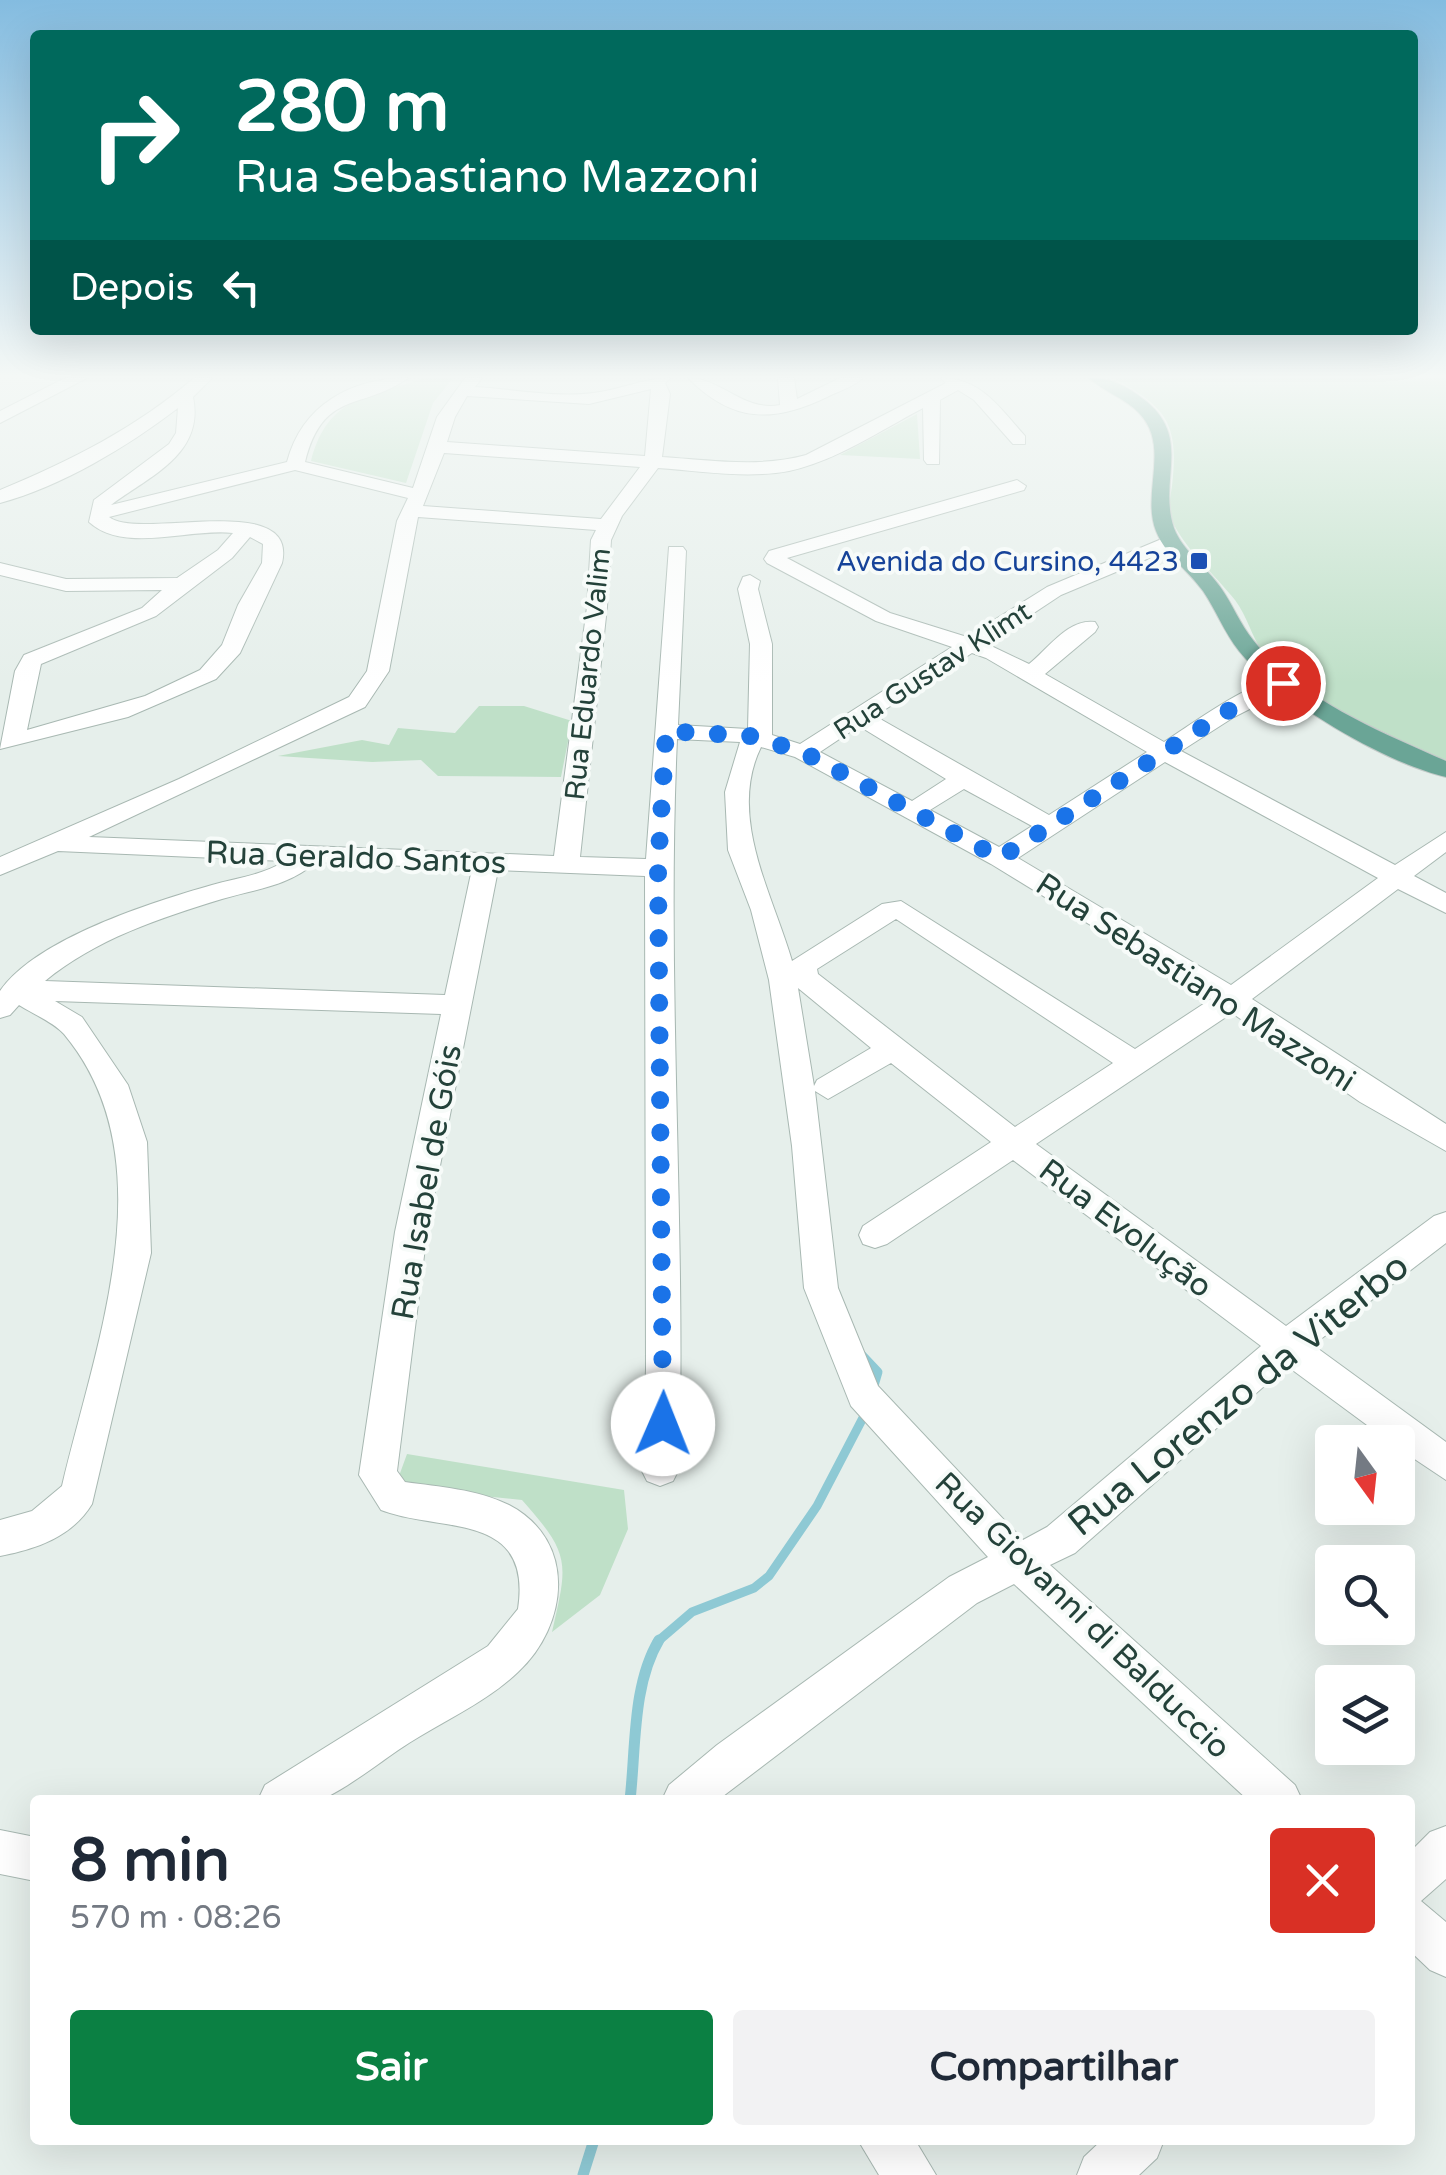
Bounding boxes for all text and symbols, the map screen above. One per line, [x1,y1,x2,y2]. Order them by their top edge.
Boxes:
text: 280 m [235,66,449,150]
icon: right [70,70,200,200]
text: Rua Sebastiano Mazzoni [235,151,759,205]
icon: left [214,260,269,315]
text: Depois [70,265,194,311]
place label: Avenida do Cursino, 4423 [836,545,1179,579]
street label: Rua Eduardo Valim [558,546,618,802]
marker: Avenida do Cursino, 4423 [1188,550,1210,572]
street label: Rua Gustav Klimt [827,594,1038,747]
pin [1241,641,1326,726]
icon: arrive [1256,656,1311,711]
street label: Rua Geraldo Santos [205,834,507,882]
street label: Rua Sebastiano Mazzoni [1029,865,1362,1100]
street label: Rua Isabel de Góis [384,1042,470,1323]
street label: Rua Evolução [1031,1151,1219,1306]
street label: Rua Lorenzo da Viterbo [1059,1243,1418,1546]
position arrow [611,1372,715,1476]
north arrow [1315,1425,1415,1525]
map controls [1315,1425,1415,1765]
street label: Rua Giovanni di Balduccio [927,1465,1238,1767]
button: search [1315,1545,1415,1645]
button: layers [1315,1665,1415,1765]
text: 8 min [70,1825,230,1897]
button: close [1270,1828,1375,1933]
text: 570 m · 08:26 [70,1899,282,1937]
button: Sair [70,2010,713,2125]
button: Compartilhar [733,2010,1375,2125]

